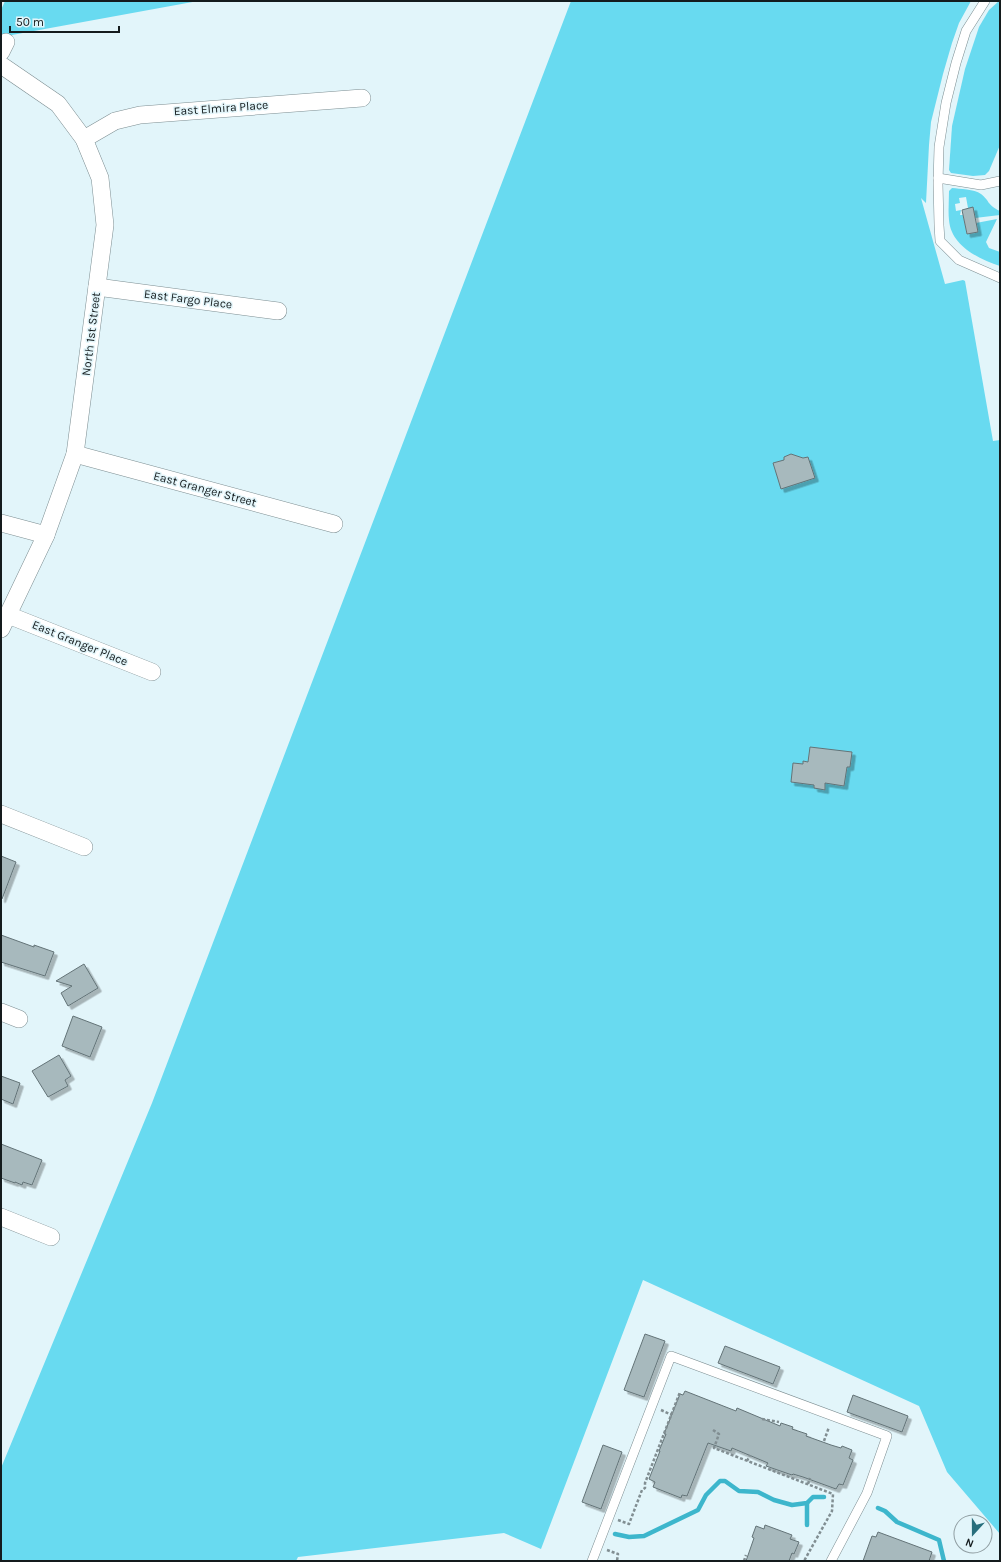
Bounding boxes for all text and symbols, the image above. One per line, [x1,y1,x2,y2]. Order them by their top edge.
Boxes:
scale bar [10,8,119,34]
text: 50 m [16,15,44,29]
street label: East Elmira Place [173,98,269,118]
street label: East Fargo Place [143,287,233,311]
street label: North 1st Street [79,291,103,377]
street label: East Granger Street [152,469,258,510]
street label: East Granger Place [30,617,130,669]
north arrow [953,1514,993,1554]
text: N [964,1535,976,1550]

